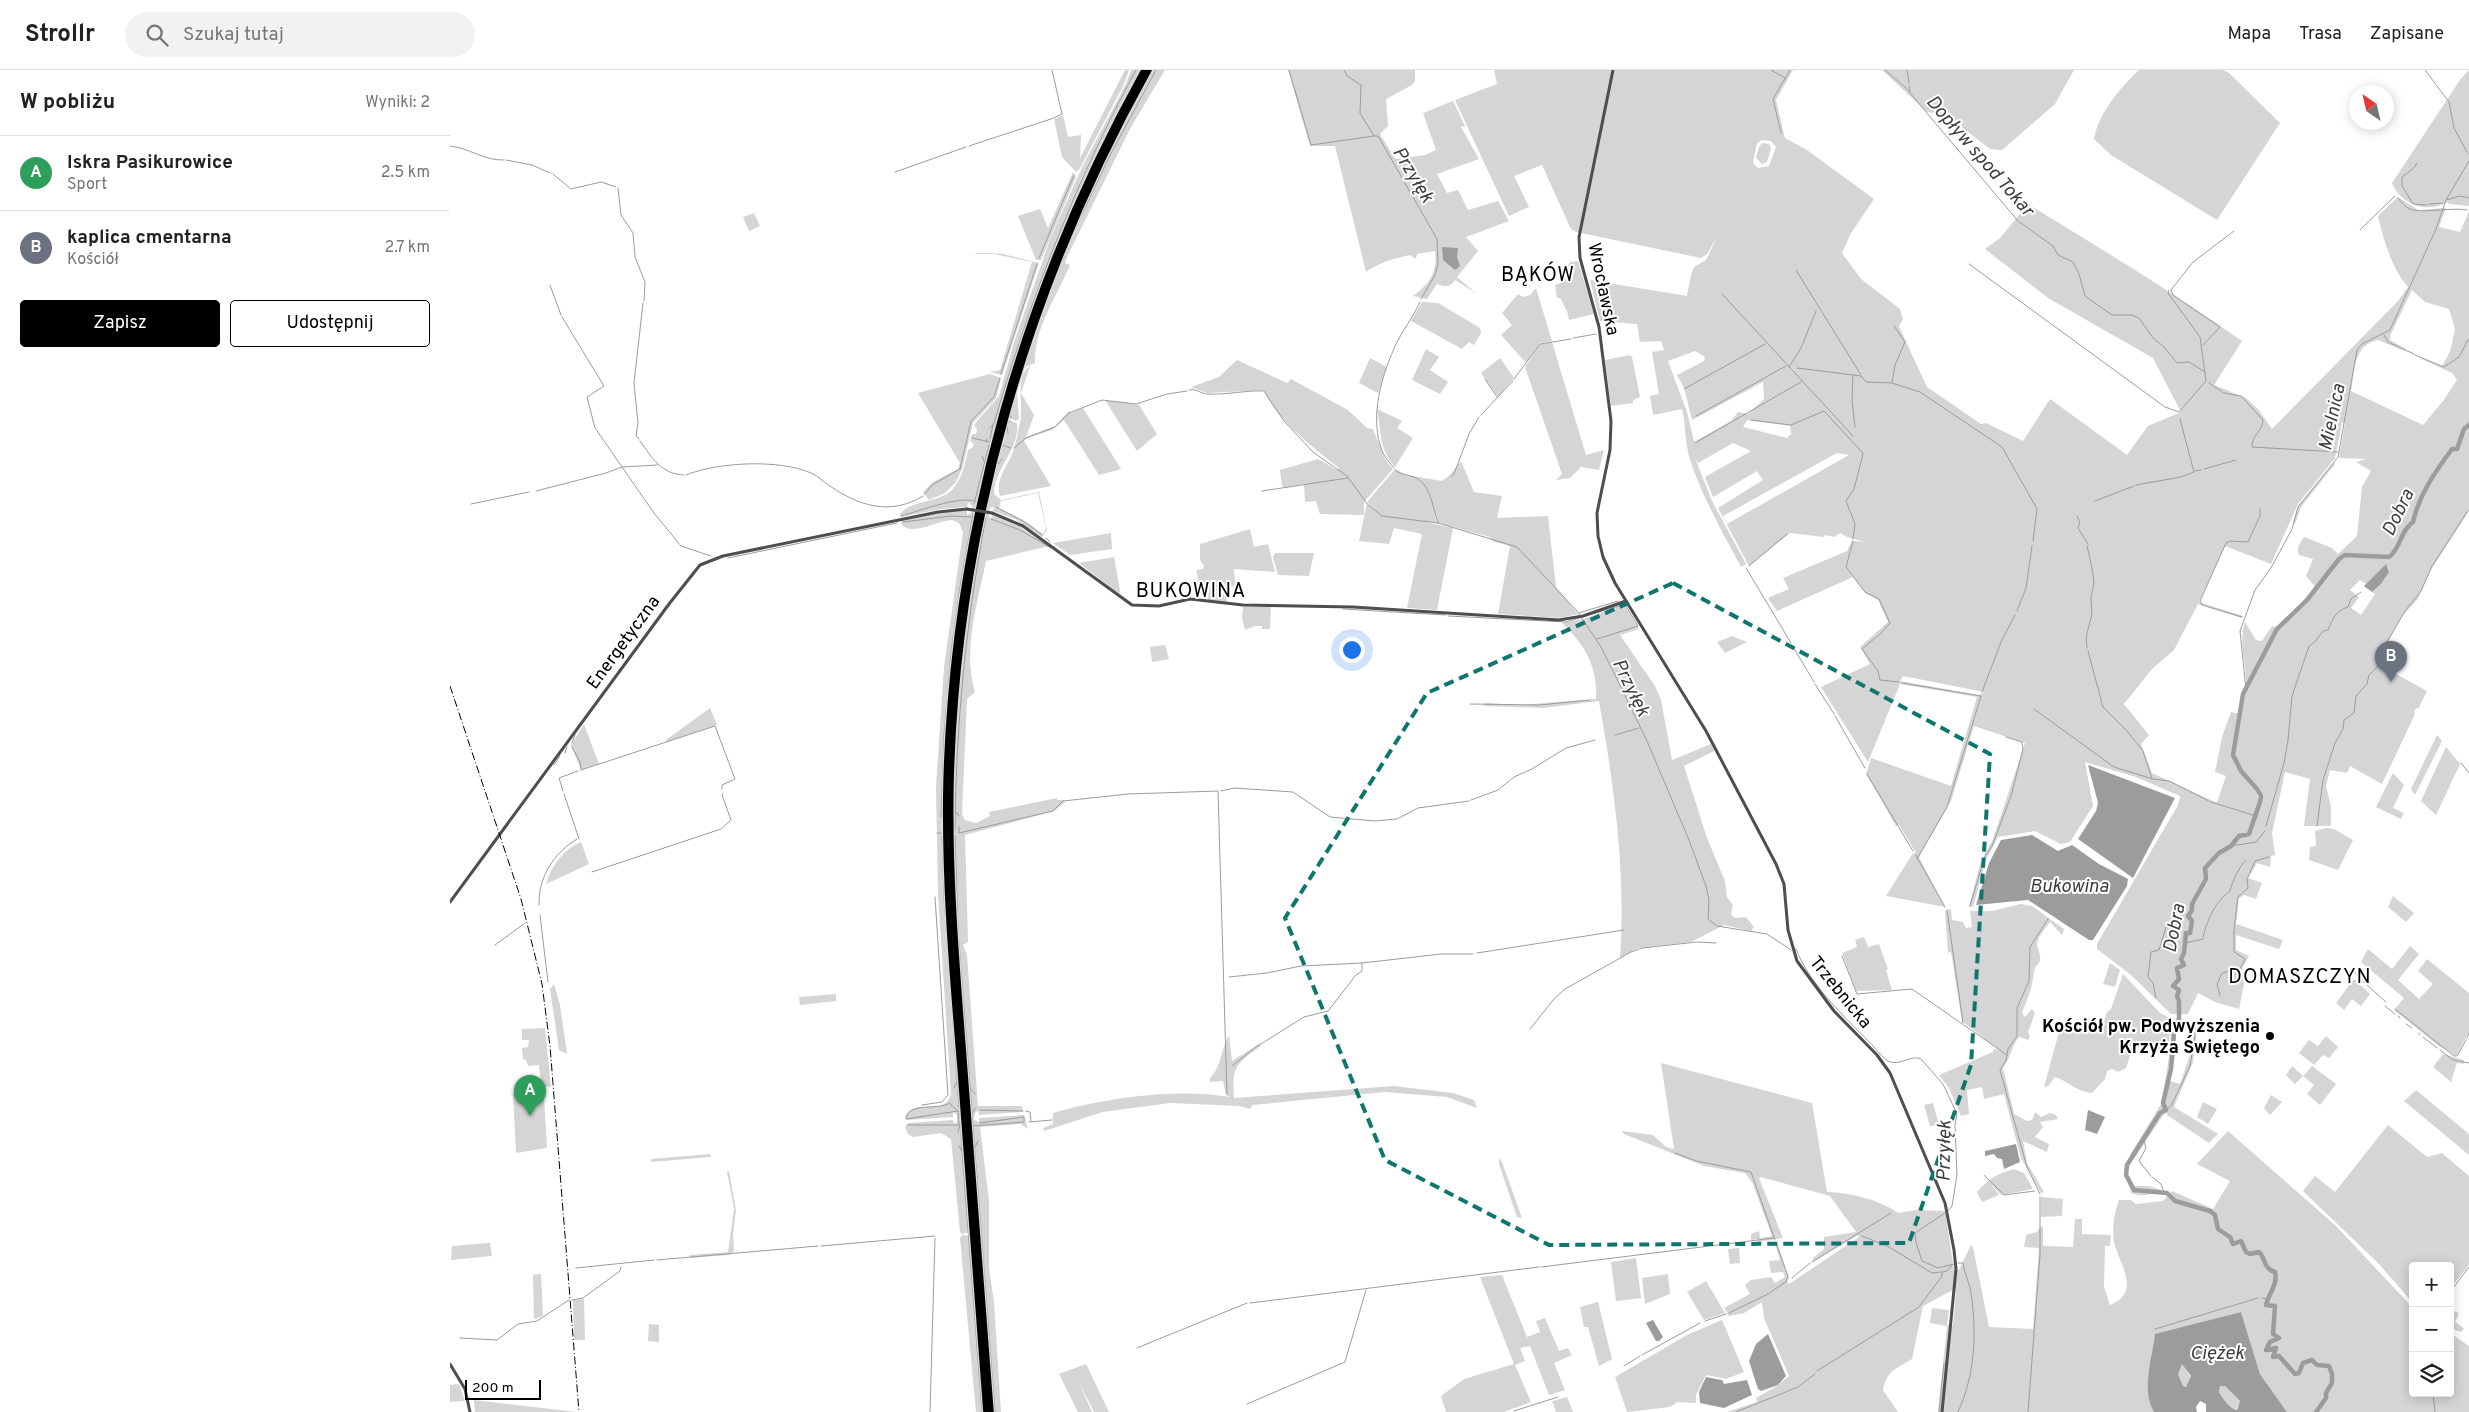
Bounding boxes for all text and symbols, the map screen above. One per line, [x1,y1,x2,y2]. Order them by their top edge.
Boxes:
search box [125,12,475,57]
text: Strollr [25,20,95,50]
icon: search [143,21,171,49]
text: Szukaj tutaj [183,23,284,47]
text: Mapa [2228,23,2271,46]
text: Trasa [2299,23,2342,46]
text: Zapisane [2370,23,2444,46]
north arrow [2349,85,2394,130]
text: W pobliżu [20,89,115,116]
water label: Dopływ spod Tokar [1920,91,2040,223]
text: Wyniki: 2 [365,93,430,113]
water label: Przyłęk [1386,143,1439,208]
text: Iskra Pasikurowice [67,151,233,175]
text: A [30,163,42,183]
text: 2.5 km [381,163,430,183]
text: Sport [67,175,107,195]
text: kaplica cmentarna [67,226,232,250]
text: B [30,238,42,258]
text: 2.7 km [385,238,430,258]
street label: Wrocławska [1582,241,1624,338]
text: Kościół [67,250,119,270]
district label: BĄKÓW [1501,261,1575,289]
button: Zapisz [20,300,220,347]
button: Udostępnij [230,300,430,347]
water label: Mielnica [2314,382,2352,453]
water label: Dobra [2377,485,2420,540]
district label: BUKOWINA [1136,579,1246,605]
street label: Energetyczna [582,591,666,694]
your location [1339,637,1365,663]
pin: B [2375,641,2407,682]
water label: Przyłęk [1606,655,1655,721]
water label: Bukowina [2030,875,2109,899]
water label: Dobra [2158,902,2191,955]
street label: Trzebnicka [1804,952,1876,1034]
district label: DOMASZCZYN [2228,965,2372,991]
place label: Kościół pw. Podwyższenia Krzyża Świętego [2042,1016,2260,1060]
marker: Kościół pw. Podwyższenia Krzyża Świętego [2264,1030,2276,1042]
pin: A [514,1075,546,1116]
water label: Przyłęk [1932,1120,1958,1182]
map controls [2409,1262,2454,1397]
button: + [2409,1262,2454,1307]
button: − [2409,1307,2454,1352]
water label: Ciężek [2190,1342,2245,1366]
button: layers [2409,1352,2454,1397]
scale bar [465,1377,541,1400]
text: 200 m [472,1380,514,1397]

